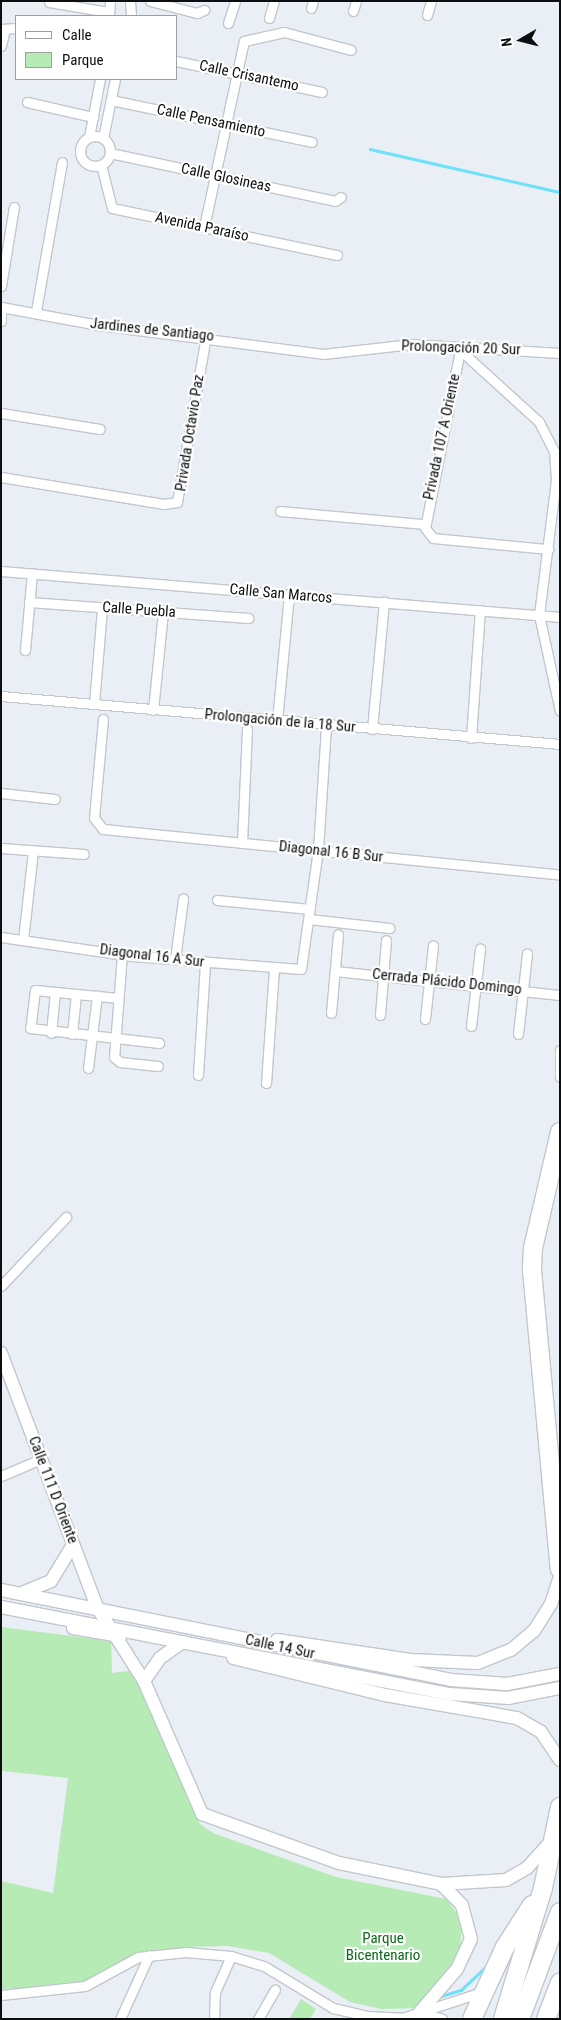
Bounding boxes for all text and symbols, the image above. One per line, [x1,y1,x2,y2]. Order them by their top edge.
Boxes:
legend [15,15,178,80]
north arrow [496,15,546,65]
text: Calle [62,26,92,44]
text: N [498,37,515,47]
text: Parque [62,51,104,69]
street label: Calle Crisantemo [198,57,300,95]
street label: Calle Pensamiento [155,101,267,141]
street label: Calle Glosineas [179,160,273,196]
street label: Avenida Paraíso [154,208,250,246]
street label: Jardines de Santiago [89,315,215,345]
street label: Prolongación 20 Sur [401,337,521,359]
street label: Privada 107 A Oriente [420,372,464,502]
street label: Privada Octavio Paz [172,373,208,493]
street label: Calle San Marcos [229,581,333,607]
street label: Calle Puebla [102,598,176,622]
street label: Prolongación de la 18 Sur [204,705,356,737]
street label: Diagonal 16 B Sur [278,838,384,866]
street label: Diagonal 16 A Sur [99,941,205,971]
street label: Cerrada Plácido Domingo [371,965,523,999]
street label: Calle 111 D Oriente [24,1434,82,1546]
street label: Calle 14 Sur [243,1631,317,1663]
park label: Parque Bicentenario [346,1929,420,1964]

